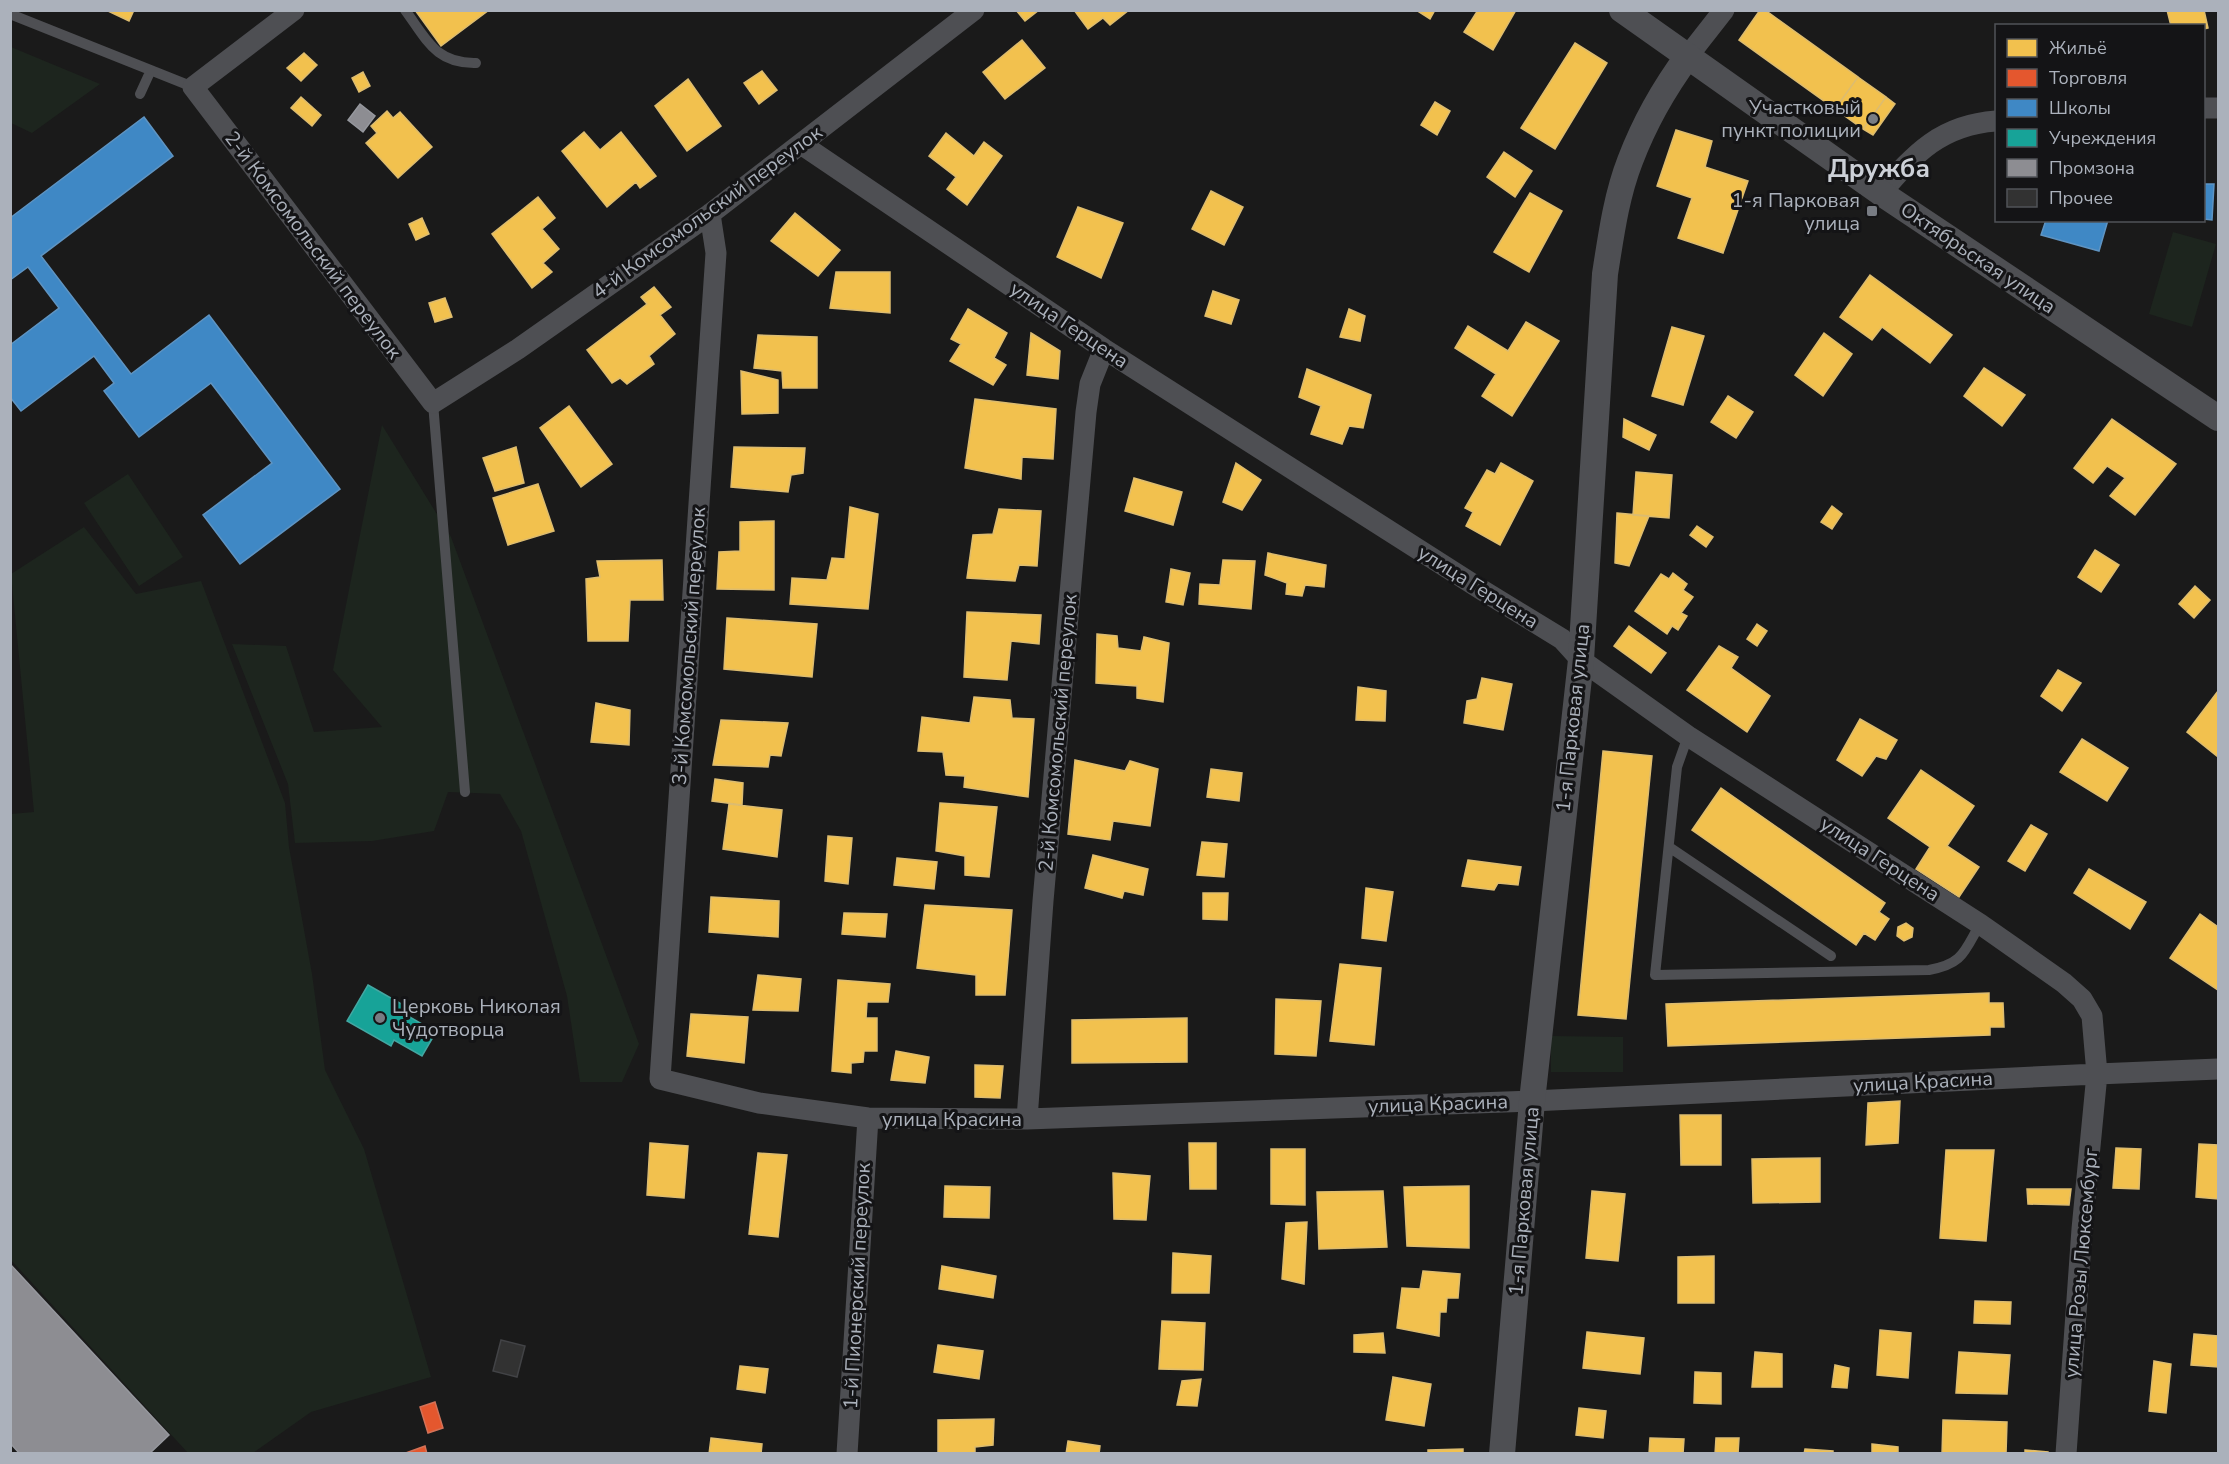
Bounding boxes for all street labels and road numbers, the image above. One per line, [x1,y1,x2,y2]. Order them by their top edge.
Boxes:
street label: 4-й Комсомольский переулок [586,119,828,305]
street label: 2-й Комсомольский переулок [218,126,408,365]
street label: Октябрьская улица [1895,196,2061,320]
street label: улица Герцена [1004,275,1134,375]
street label: 3-й Комсомольский переулок [666,506,712,786]
street label: улица Герцена [1413,539,1543,635]
street label: 2-й Комсомольский переулок [1032,593,1084,873]
street label: 1-я Парковая улица [1550,622,1596,814]
street label: улица Герцена [1815,810,1945,908]
street label: улица Красина [1852,1065,1994,1099]
street label: улица Красина [1368,1088,1508,1120]
street label: 1-я Парковая улица [1502,1105,1546,1297]
street label: улица Красина [882,1106,1022,1133]
street label: улица Розы Люксембург [2057,1147,2105,1379]
street label: 1-й Пионерский переулок [837,1162,877,1410]

